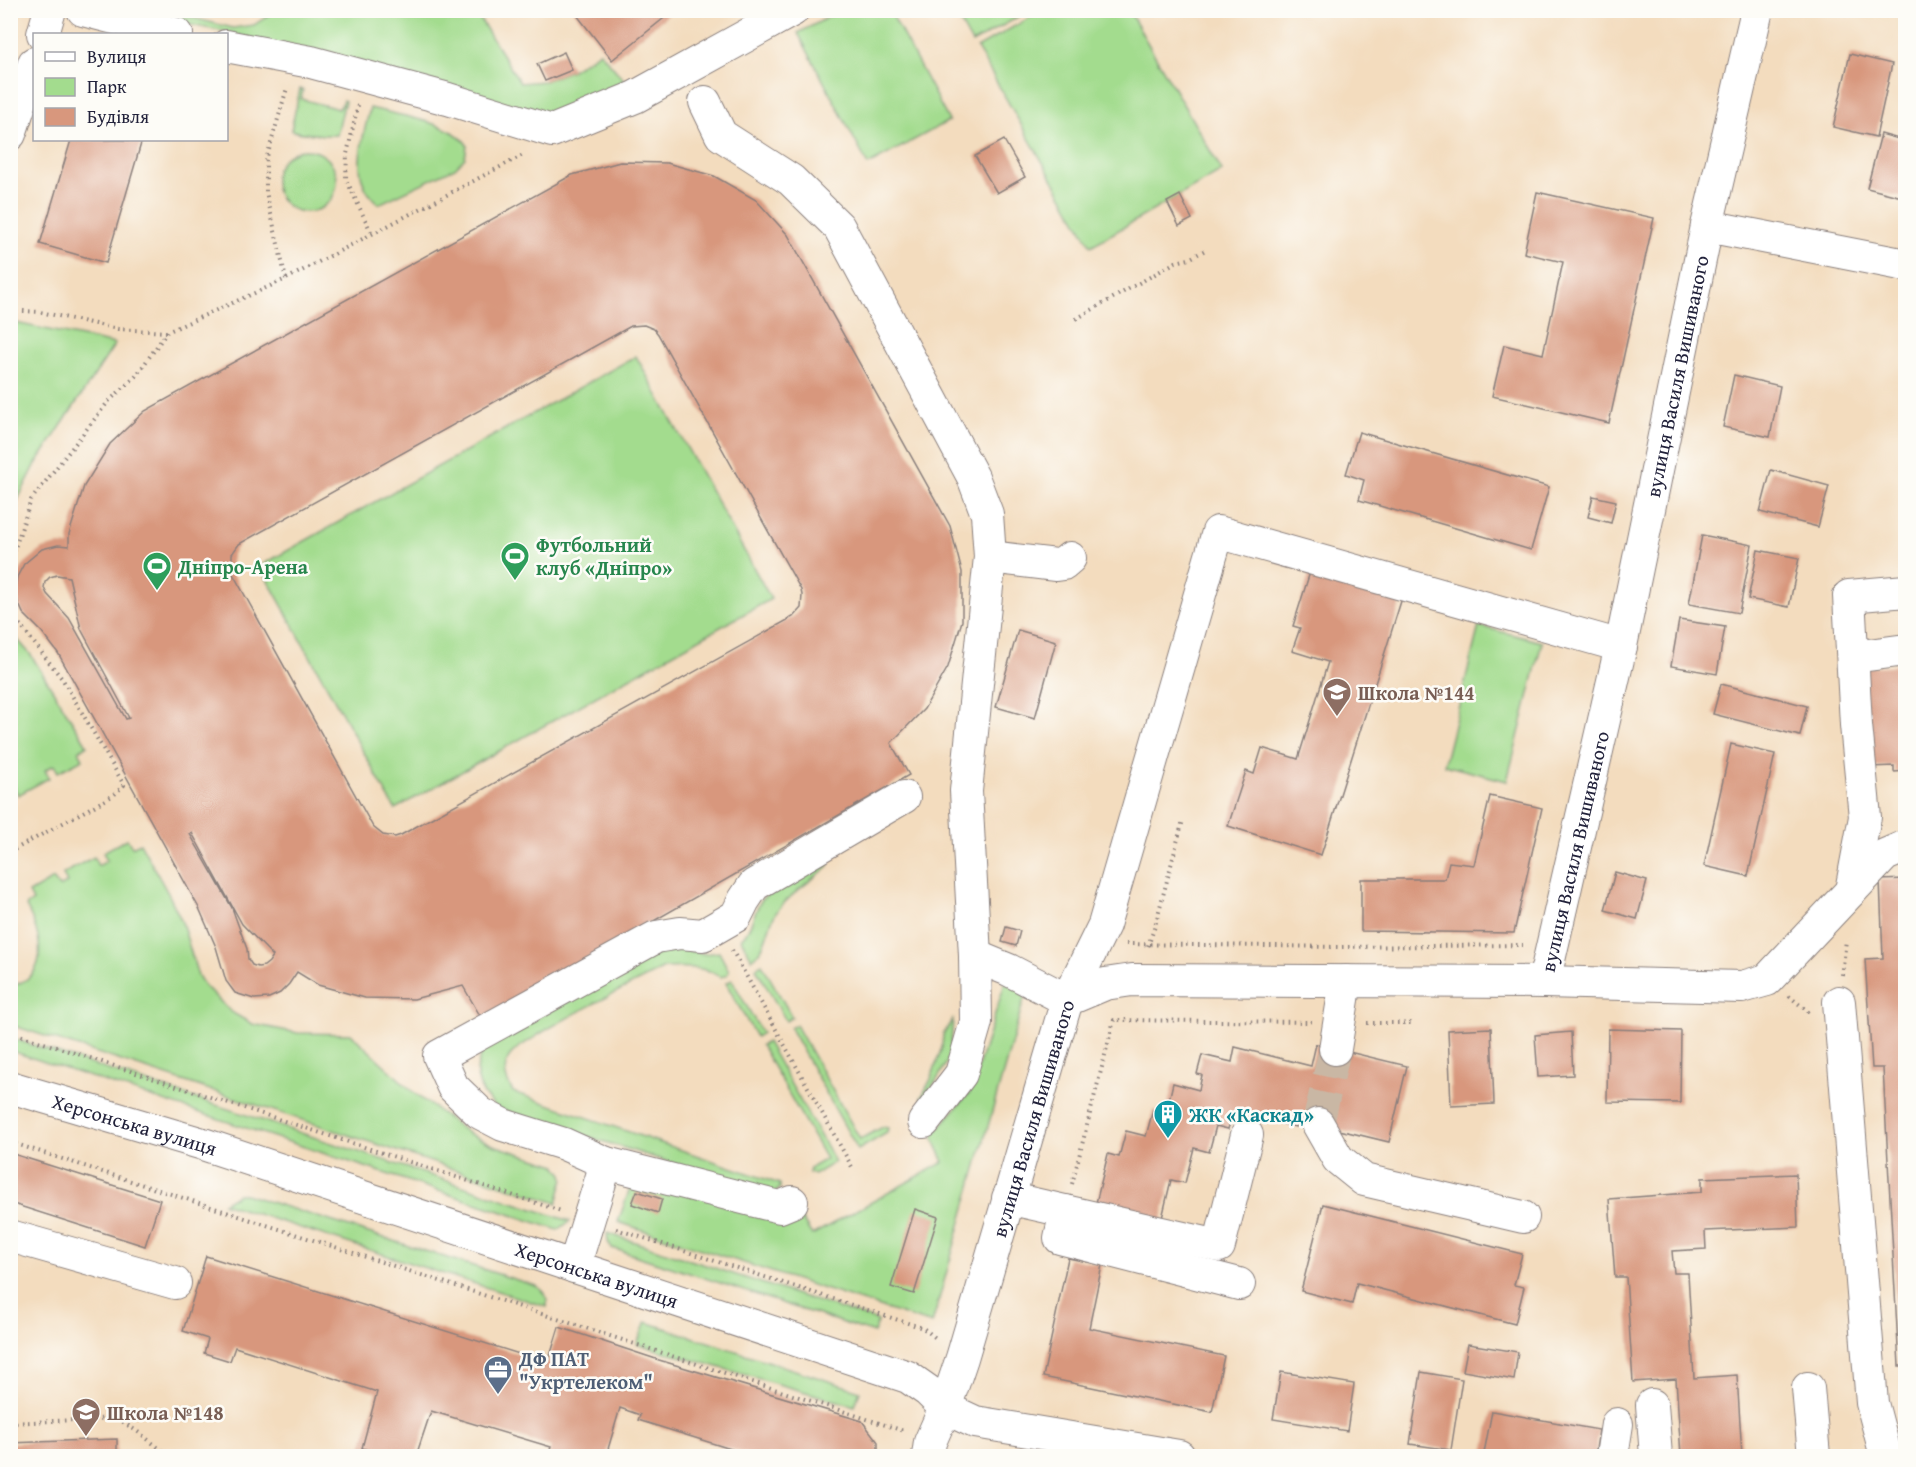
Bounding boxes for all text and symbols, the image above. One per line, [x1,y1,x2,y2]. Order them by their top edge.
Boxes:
legend [33,33,228,141]
text: Вулиця [87,43,146,70]
text: Парк [87,73,127,100]
text: Будівля [87,103,149,130]
street label: вулиця Василя Вишиваного [1637,253,1715,500]
place label: Футбольний клуб «Дніпро» [536,530,672,582]
sports icon: Футбольний клуб «Дніпро» [499,540,531,582]
sports icon: Дніпро-Арена [141,550,173,592]
place label: Дніпро-Арена [177,552,309,581]
school or university icon: Школа №144 [1321,676,1353,718]
place label: Школа №144 [1358,678,1475,707]
street label: вулиця Василя Вишиваного [1532,728,1616,974]
street label: вулиця Василя Вишиваного [984,996,1081,1240]
street label: Херсонська вулиця [49,1086,221,1162]
building icon: ЖК «Каскад» [1152,1098,1184,1140]
place label: ЖК «Каскад» [1188,1100,1314,1129]
street label: Херсонська вулиця [511,1234,682,1315]
place label: ДФ ПАТ "Укртелеком" [518,1344,653,1396]
office icon: ДФ ПАТ "Укртелеком" [482,1354,514,1396]
school or university icon: Школа №148 [70,1396,102,1438]
place label: Школа №148 [107,1398,224,1427]

